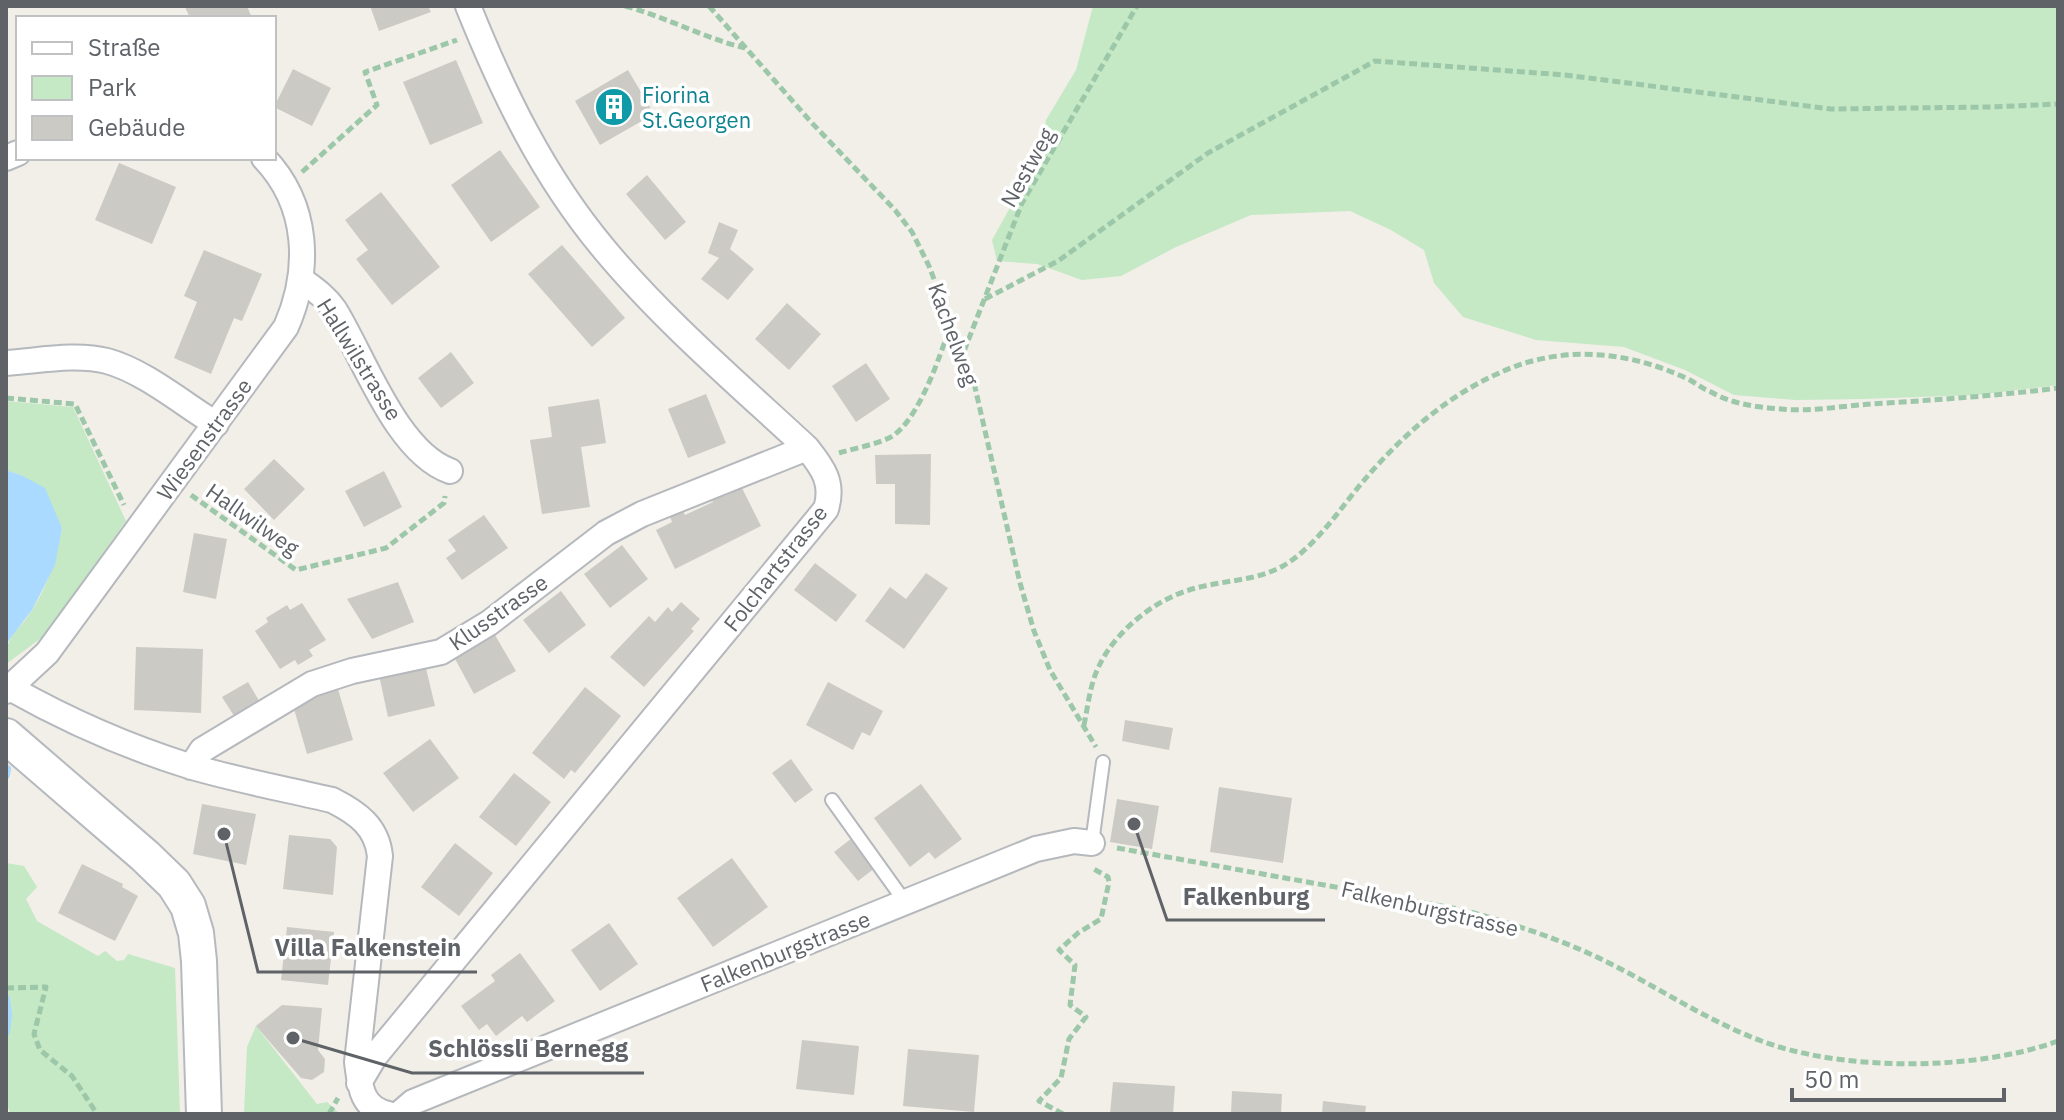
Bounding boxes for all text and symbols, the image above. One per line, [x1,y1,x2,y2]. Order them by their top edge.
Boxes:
legend [16,16,276,160]
text: Straße [88,31,160,63]
text: Park [88,71,137,103]
place label: Fiorina St.Georgen [642,80,751,134]
building icon: Fiorina St.Georgen [593,86,635,128]
text: Gebäude [88,111,185,143]
street label: Nestweg [993,122,1061,212]
street label: Kachelweg [922,279,986,390]
street label: Hallwilstrasse [311,292,409,426]
street label: Wiesenstrasse [150,372,258,506]
street label: Hallwilweg [201,476,306,562]
street label: Folchartstrasse [717,499,833,637]
street label: Klusstrasse [443,567,553,657]
callout: Falkenburg [1167,872,1325,920]
street label: Falkenburgstrasse [1339,874,1521,942]
text: Falkenburg [1183,880,1310,912]
street label: Falkenburgstrasse [696,904,874,998]
callout: Villa Falkenstein [258,924,477,972]
text: Villa Falkenstein [275,931,461,963]
callout: Schlössli Bernegg [412,1025,644,1073]
text: Schlössli Bernegg [428,1032,629,1064]
scale bar [1792,1052,2004,1102]
text: 50 m [1804,1063,1859,1095]

